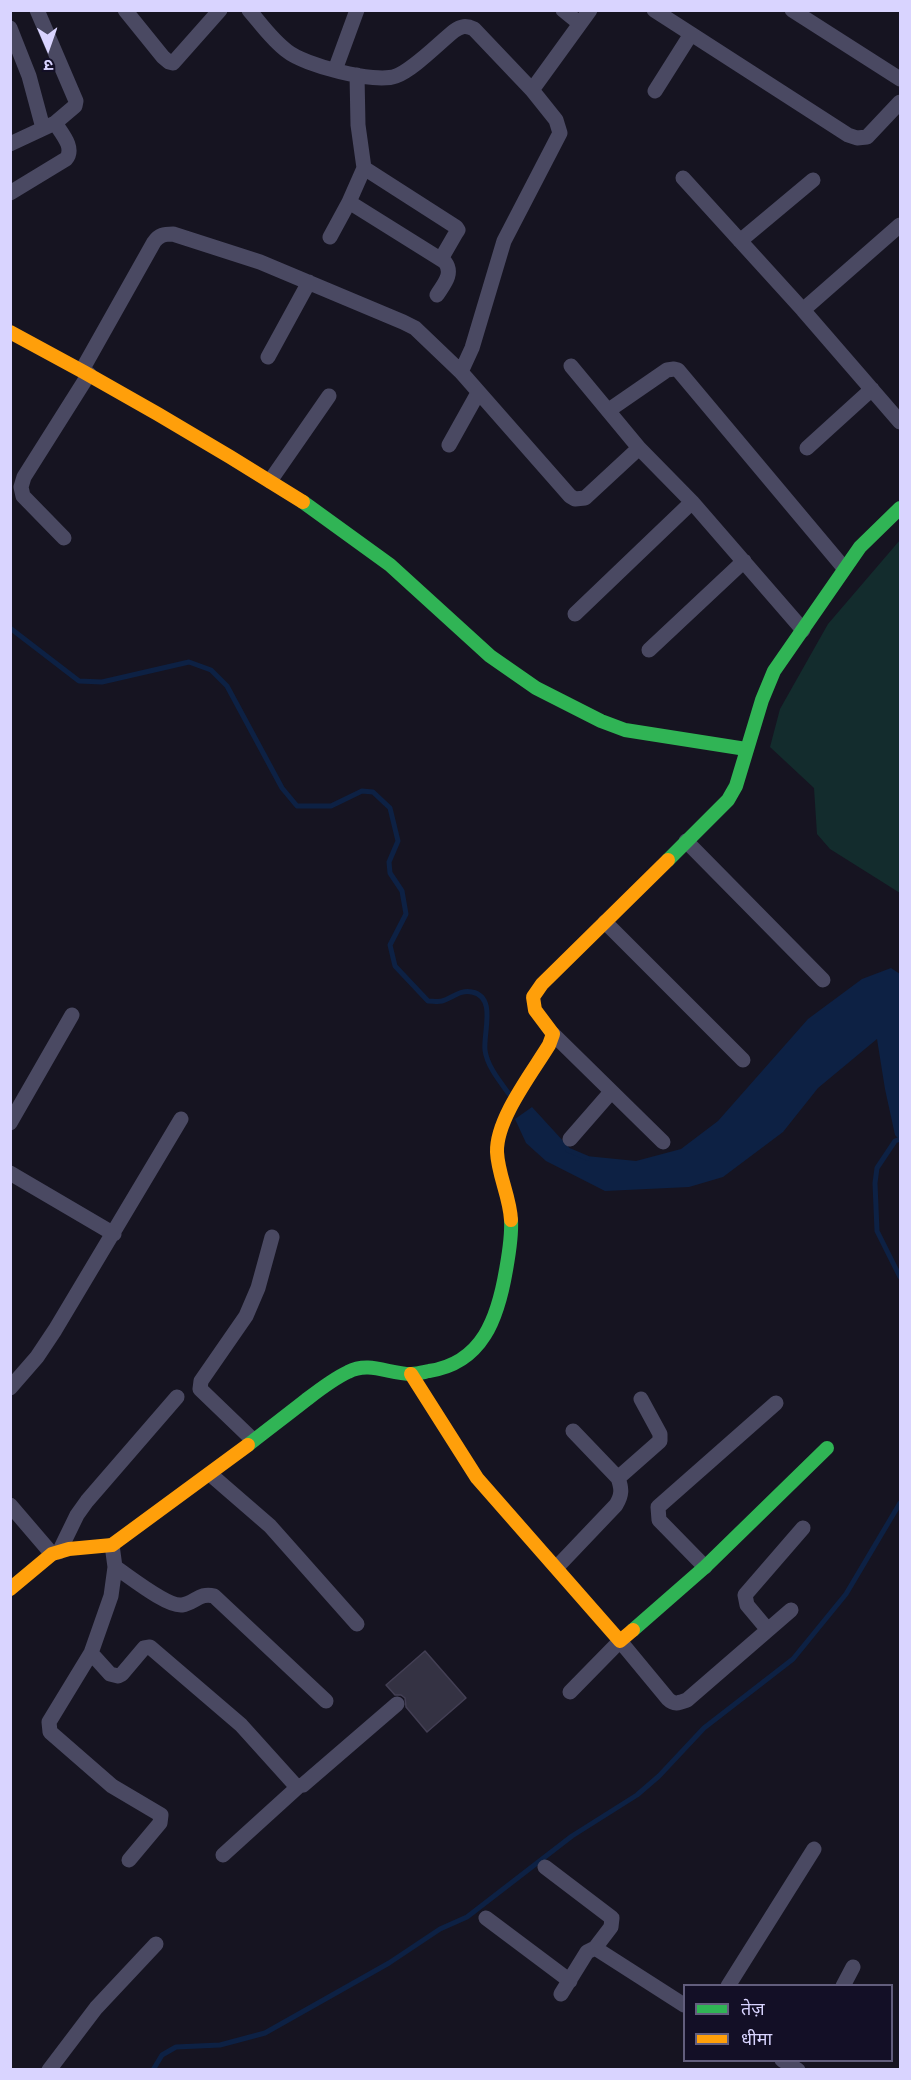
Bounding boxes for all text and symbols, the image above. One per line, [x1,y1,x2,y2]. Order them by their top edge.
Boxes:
north arrow [18,18,78,78]
text: उ [44,55,54,77]
legend [683,1984,893,2062]
text: तेज़ [741,1996,765,2020]
text: धीमा [741,2026,772,2050]

